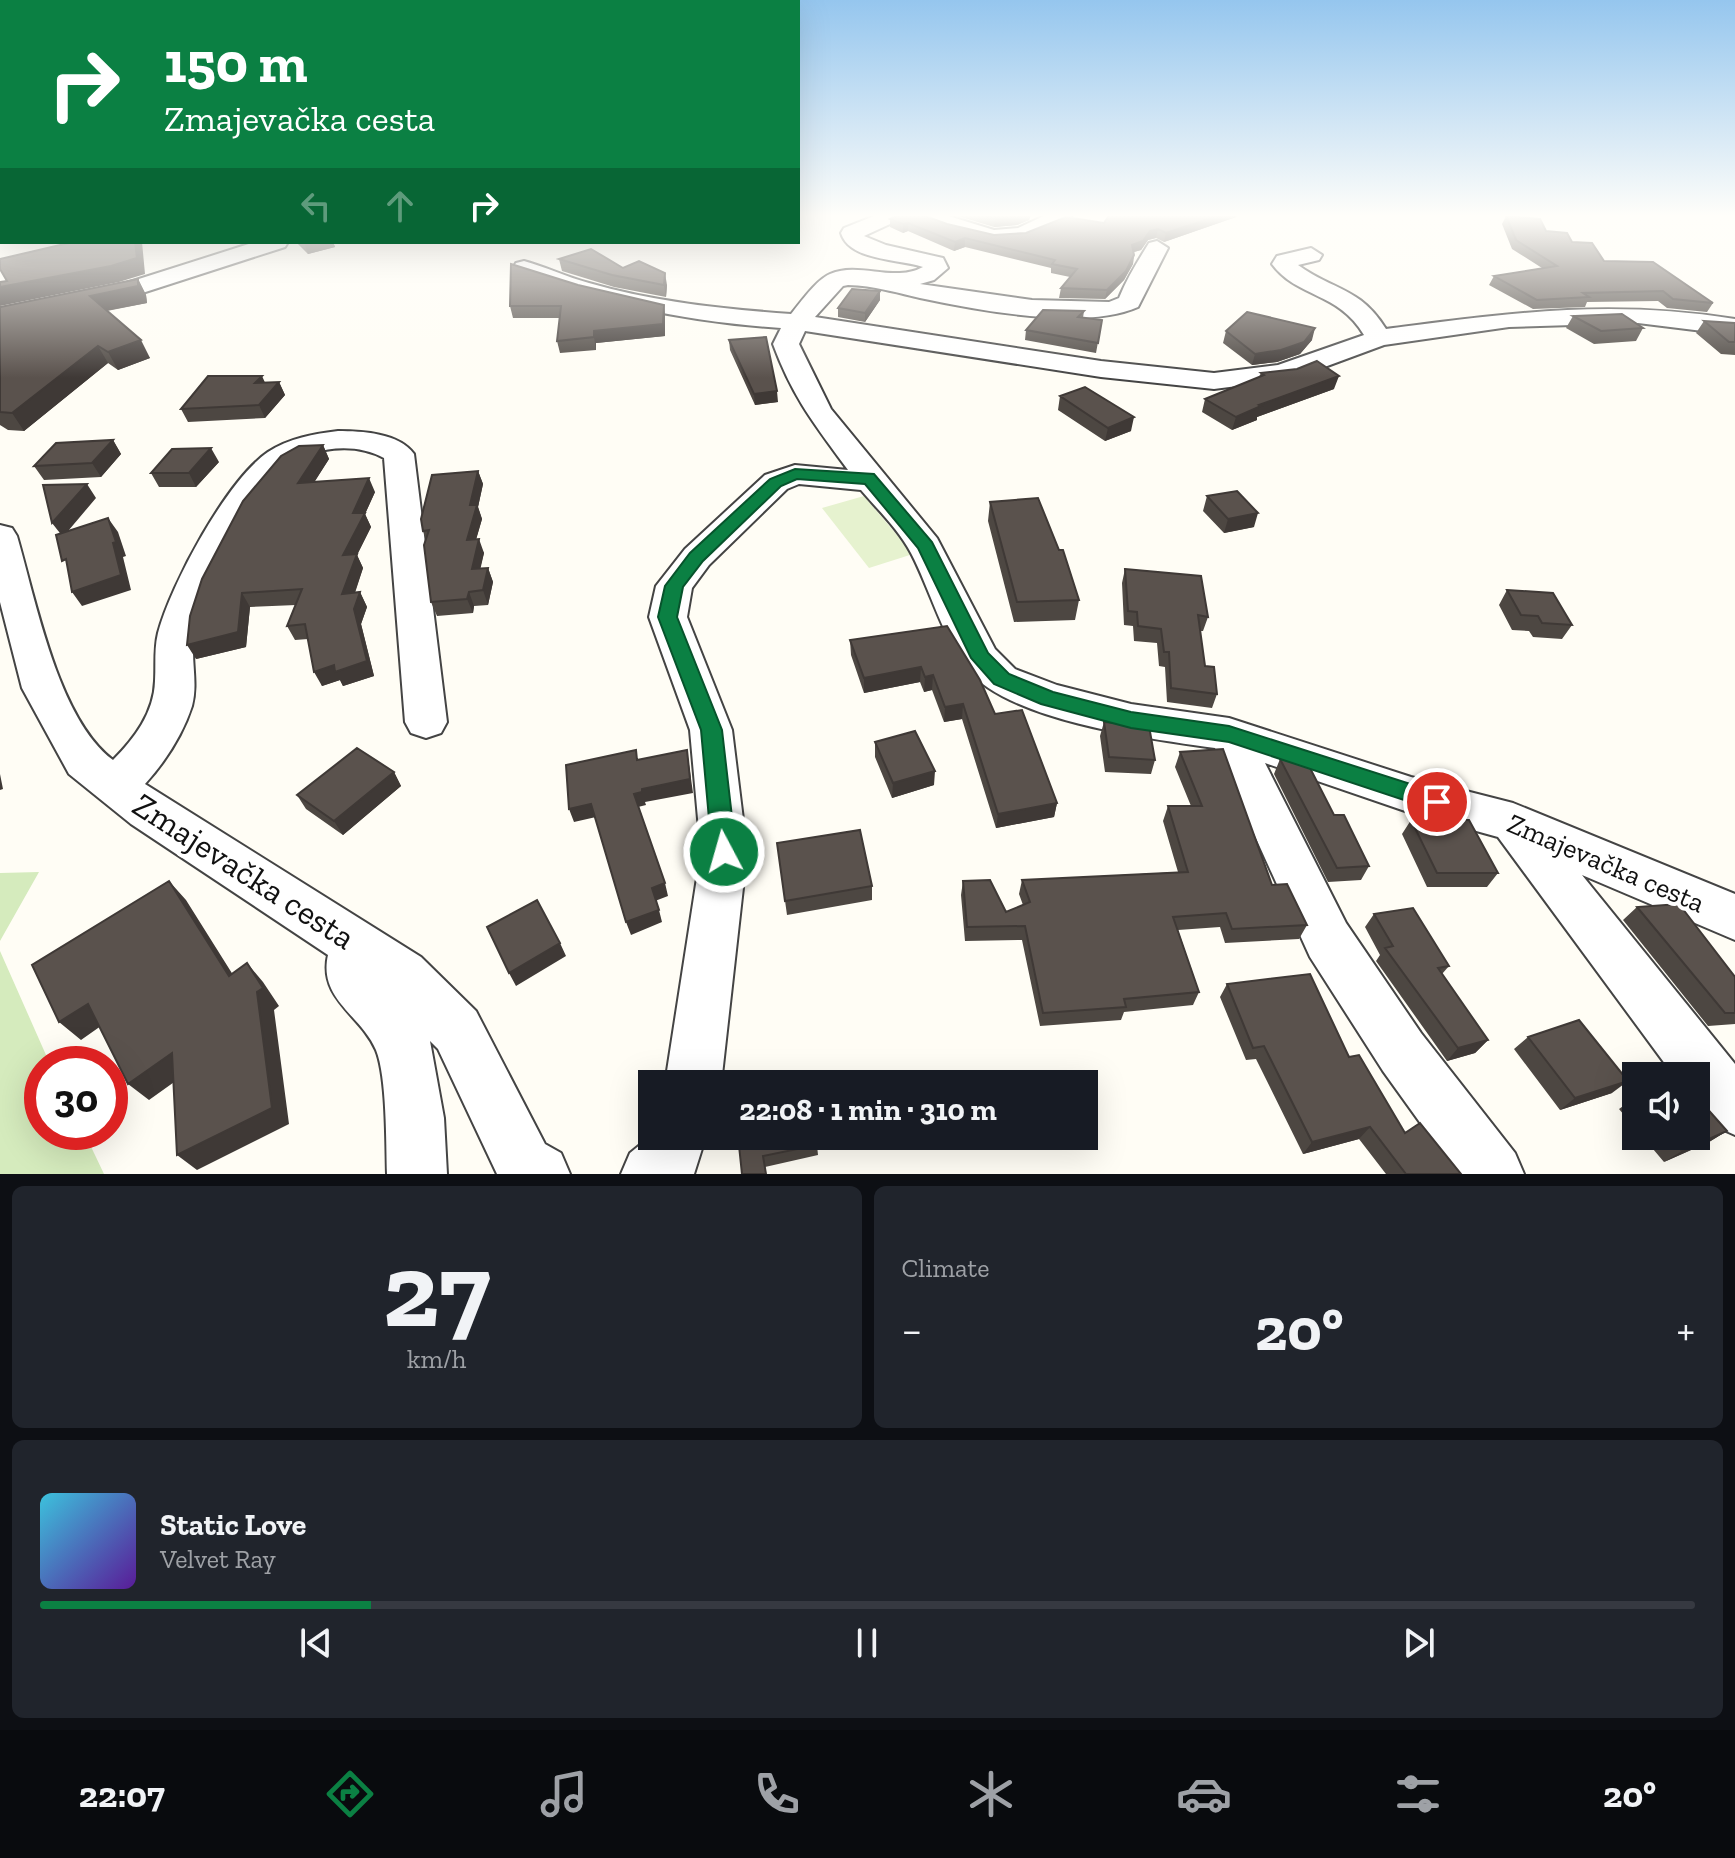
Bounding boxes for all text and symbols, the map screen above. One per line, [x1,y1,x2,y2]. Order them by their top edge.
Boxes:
text: 150 m [164,29,308,96]
icon: right [32,32,136,136]
text: Zmajevačka cesta [164,97,435,140]
icon: left [294,184,338,228]
icon: ahead [378,184,422,228]
icon: right [462,184,506,228]
pin [1403,768,1471,836]
icon: arrive [1415,780,1459,824]
street label: Zmajevačka cesta [125,784,363,958]
street label: Zmajevačka cesta [1502,807,1710,920]
position arrow [682,810,766,894]
speed limit sign: 30 [24,1046,128,1150]
map controls [1622,1062,1710,1150]
button: sound [1622,1062,1710,1150]
text: 22:08 · 1 min · 310 m [739,1092,997,1128]
text: 27 [383,1228,490,1353]
text: Climate [902,1252,989,1284]
text: 20° [1255,1293,1344,1365]
text: − [902,1303,922,1356]
text: + [1676,1303,1695,1356]
text: km/h [407,1343,466,1375]
text: Static Love [160,1507,306,1543]
text: Velvet Ray [160,1543,276,1575]
icon: previous [294,1621,338,1665]
icon: pause [845,1621,889,1665]
icon: next [1397,1621,1441,1665]
icon: directions [322,1766,378,1822]
icon: music [536,1766,592,1822]
icon: phone [749,1766,805,1822]
icon: climate [963,1766,1019,1822]
icon: car [1176,1766,1232,1822]
icon: filters [1390,1766,1446,1822]
text: 22:07 [79,1773,165,1816]
text: 20° [1603,1773,1656,1816]

